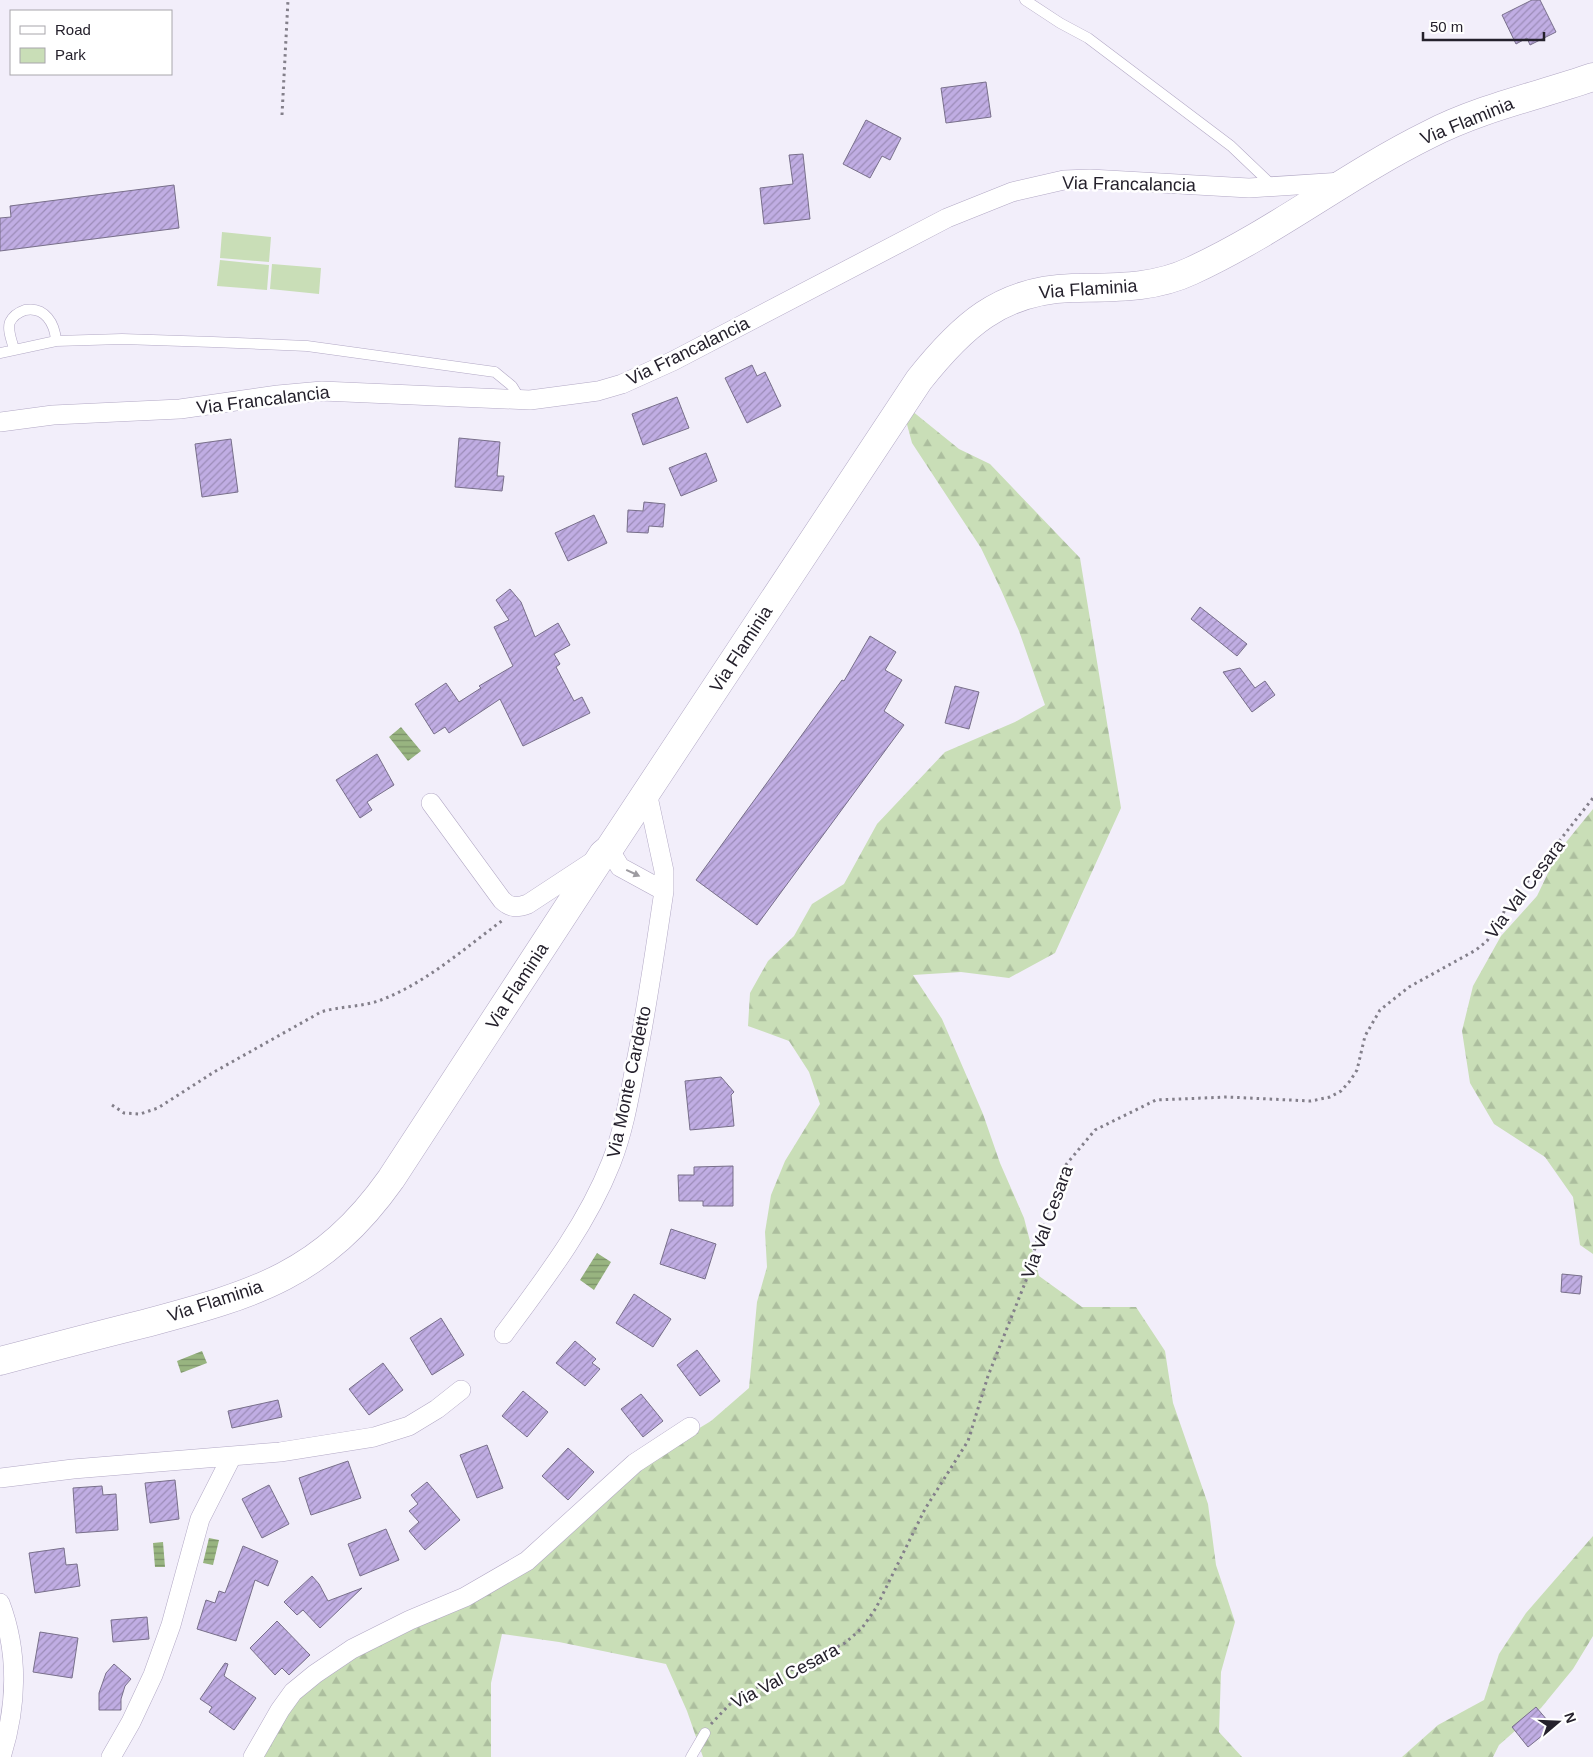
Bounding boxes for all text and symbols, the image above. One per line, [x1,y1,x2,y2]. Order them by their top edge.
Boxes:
legend [10,10,172,75]
scale bar [1423,10,1544,42]
text: 50 m [1430,18,1463,35]
text: Road [55,21,91,38]
text: Park [55,46,86,63]
street label: Via Flaminia [1417,93,1517,149]
street label: Via Francalancia [1062,173,1197,195]
street label: Via Flaminia [1038,276,1139,302]
street label: Via Francalancia [624,312,753,389]
street label: Via Francalancia [195,382,332,418]
street label: Via Flaminia [706,601,777,696]
street label: Via Val Cesara [1481,835,1569,942]
one-way arrow [626,869,640,877]
street label: Via Flaminia [482,938,553,1033]
street label: Via Monte Cardetto [603,1004,655,1160]
street label: Via Val Cesara [1017,1162,1077,1281]
street label: Via Flaminia [165,1276,266,1326]
street label: Via Val Cesara [728,1639,843,1713]
north arrow [1533,1697,1583,1747]
text: N [1561,1710,1580,1725]

